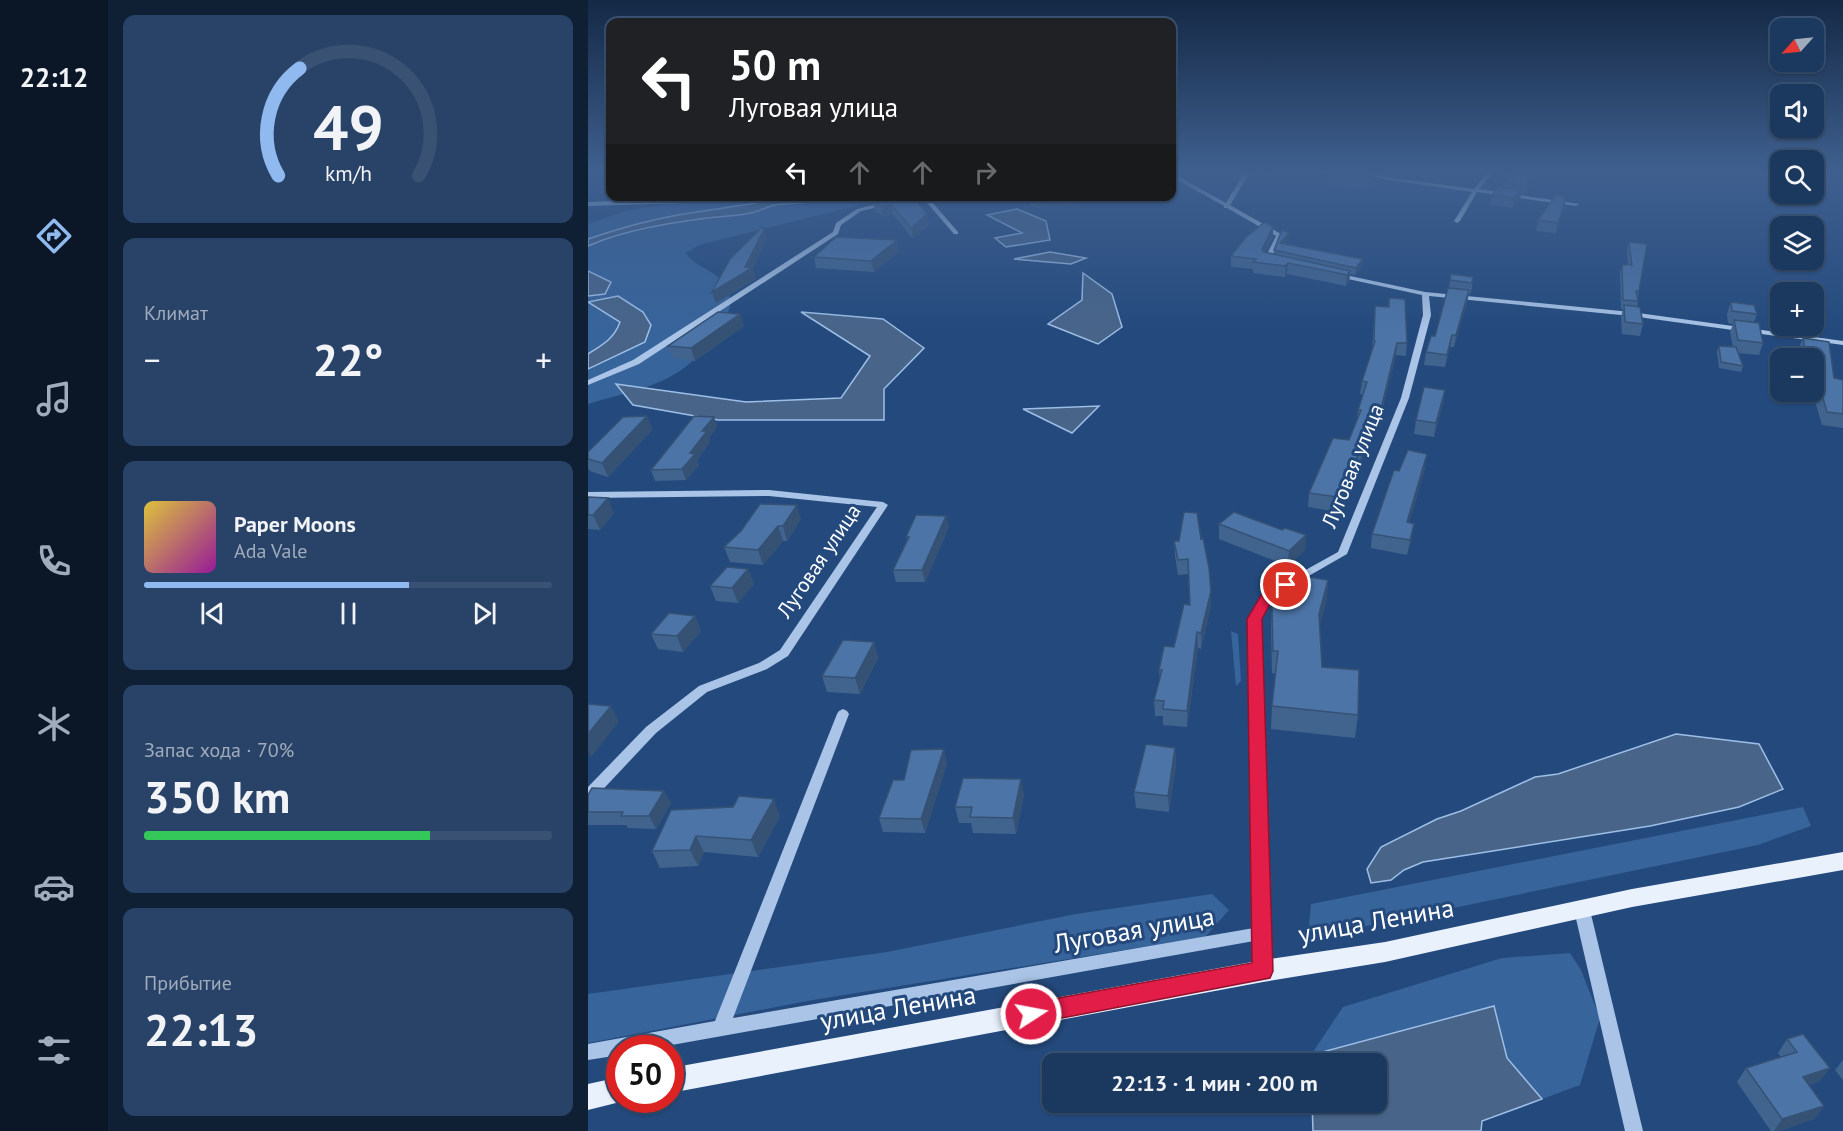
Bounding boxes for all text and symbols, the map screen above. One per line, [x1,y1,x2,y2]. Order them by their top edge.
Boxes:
north arrow [1770,18,1824,72]
map controls [1770,18,1824,402]
text: 50 m [729,37,821,92]
icon: left [630,42,708,120]
text: 22:12 [20,60,88,94]
button: sound [1770,84,1824,138]
text: 49 [313,86,383,167]
text: Луговая улица [729,90,898,124]
button: search [1770,150,1824,204]
icon: left [780,156,813,189]
icon: ahead [843,156,876,189]
icon: ahead [906,156,939,189]
icon: right [969,156,1002,189]
text: km/h [324,159,371,187]
icon: directions [33,215,75,257]
button: layers [1770,216,1824,270]
button: + [1770,282,1824,336]
text: Климат [144,300,208,326]
text: 22° [313,330,383,388]
text: − [144,338,161,381]
text: + [535,338,552,381]
button: − [1770,348,1824,402]
icon: music [33,378,75,420]
street label: Луговая улица [1315,400,1390,533]
street label: Луговая улица [770,499,867,624]
text: Paper Moons [234,510,356,538]
text: Ada Vale [234,538,307,564]
icon: phone [33,540,75,582]
pin [1260,559,1311,610]
icon: arrive [1269,568,1302,601]
icon: previous [196,597,229,630]
icon: pause [332,597,365,630]
icon: next [468,597,501,630]
icon: climate [33,703,75,745]
text: Запас хода · 70% [144,737,294,763]
text: 350 km [144,767,290,825]
icon: car [33,866,75,908]
street label: улица Ленина [1296,891,1456,950]
street label: Луговая улица [1050,899,1217,960]
text: Прибытие [144,970,232,996]
street label: улица Ленина [818,978,978,1037]
position arrow [999,982,1063,1046]
text: 22:13 [144,1000,258,1058]
icon: filters [33,1029,75,1071]
speed limit sign: 50 [606,1035,684,1113]
text: 22:13 · 1 мин · 200 m [1111,1069,1318,1097]

